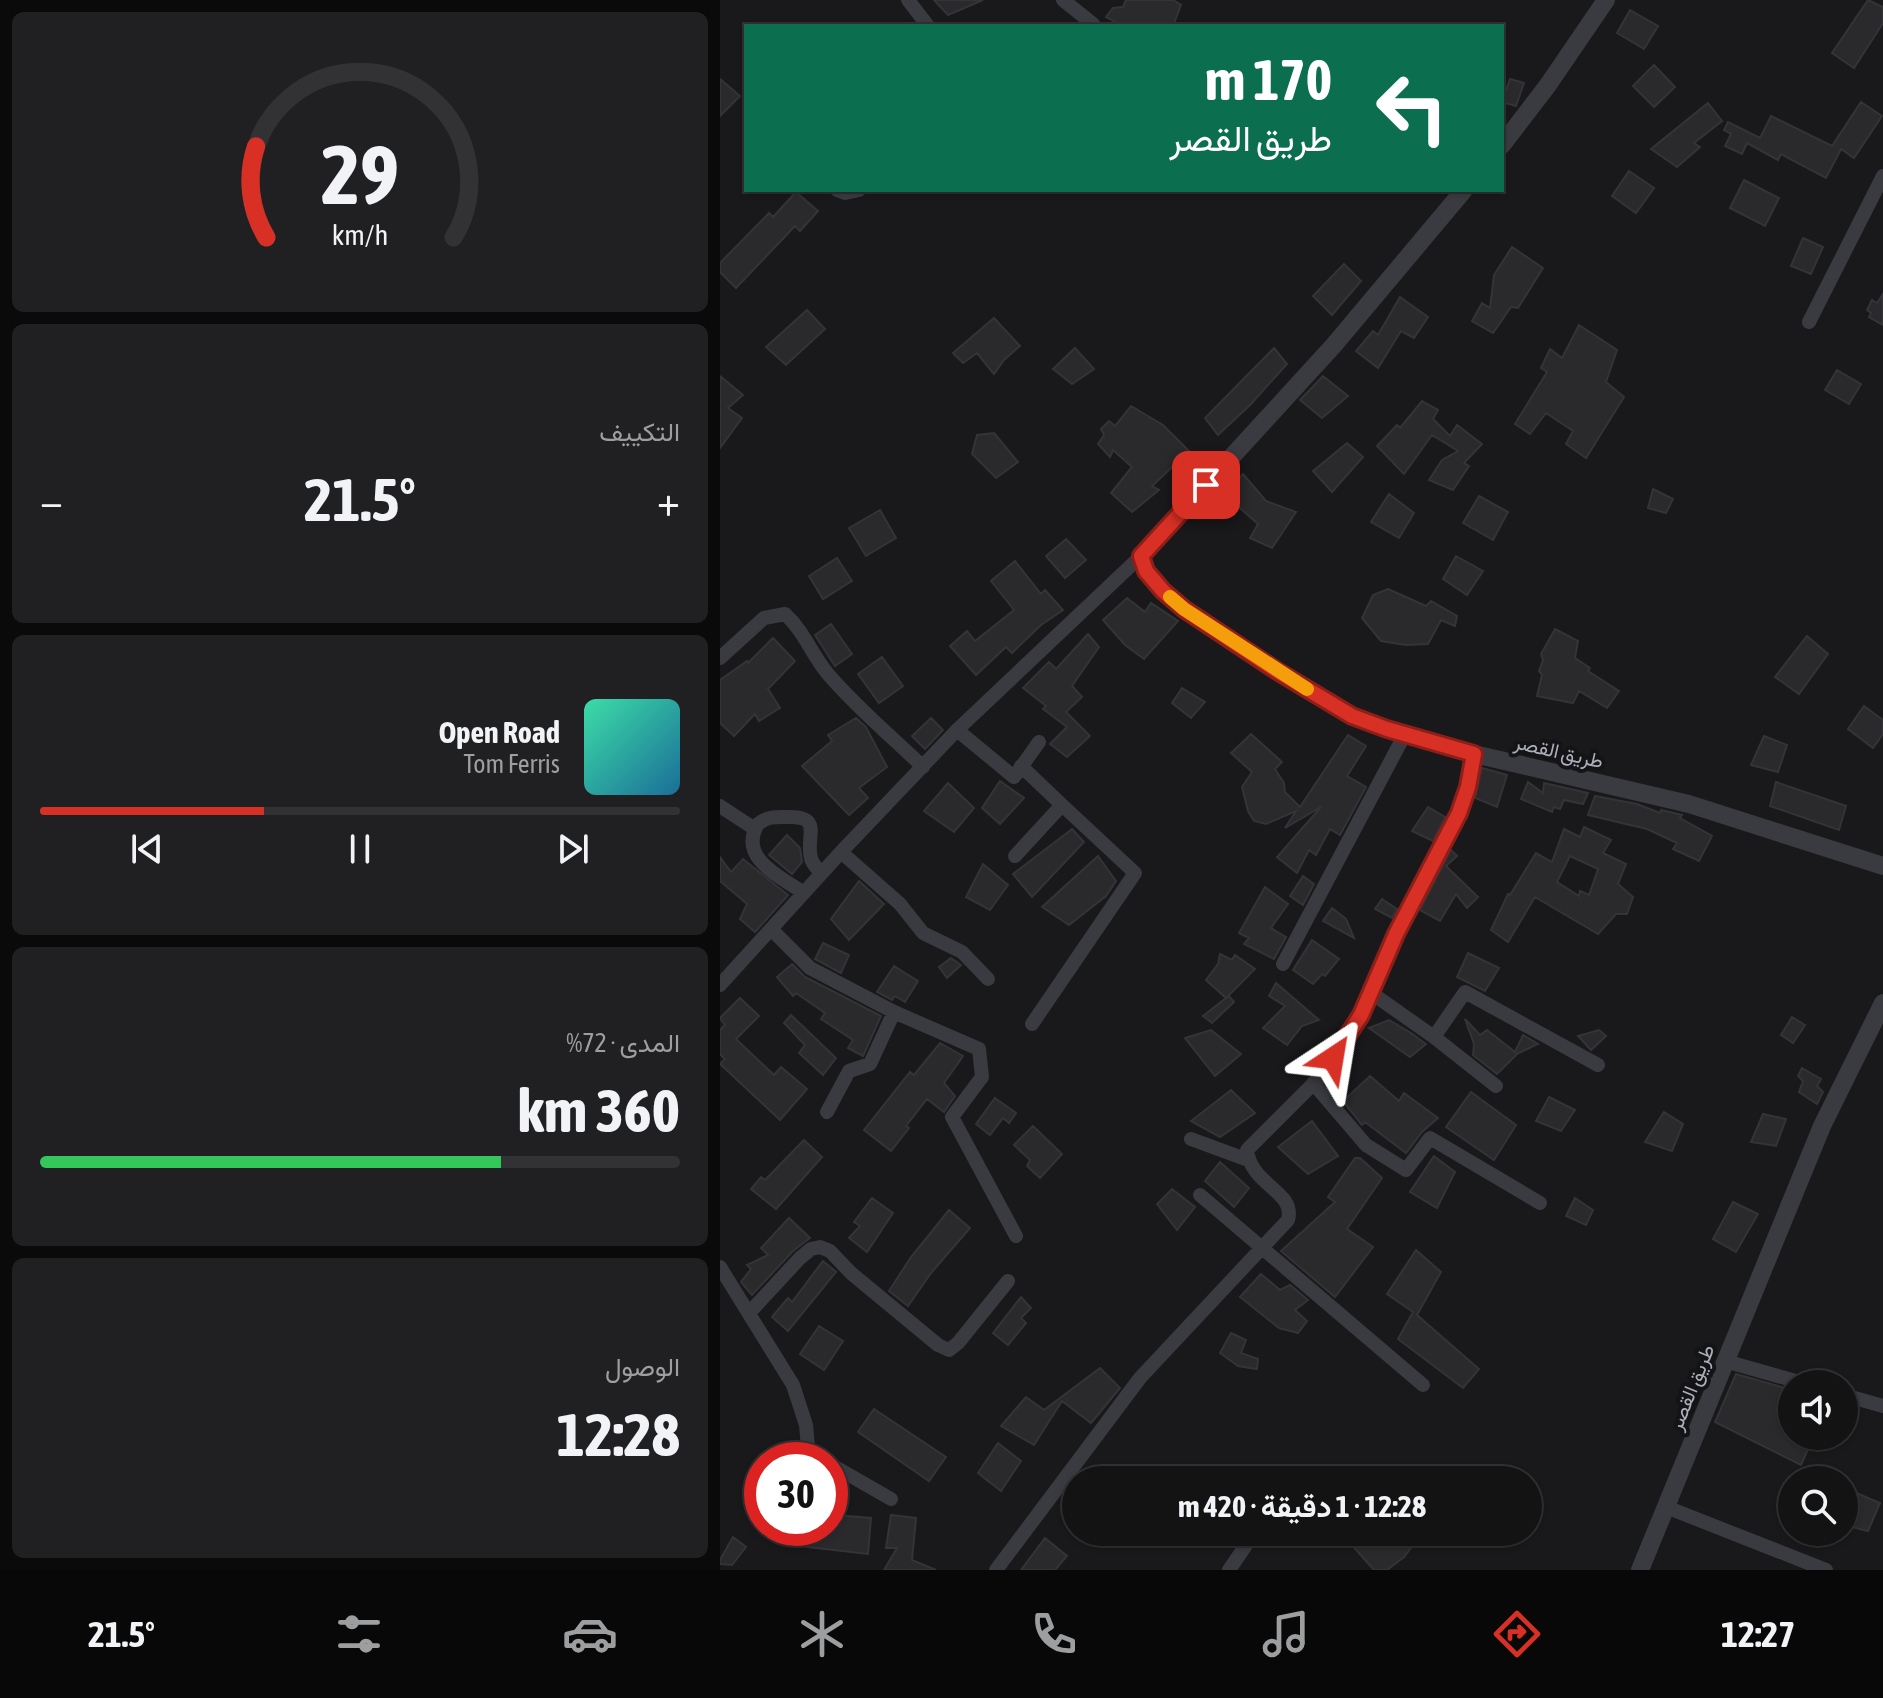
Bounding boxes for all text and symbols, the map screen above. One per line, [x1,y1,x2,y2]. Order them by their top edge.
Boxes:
text: 170 m [1205,48,1332,112]
icon: left [1360,56,1464,160]
text: طريق القصر [1169,117,1332,159]
text: 29 [321,125,399,221]
text: km/h [332,218,388,251]
text: التكييف [599,417,680,447]
pin [1172,451,1240,519]
icon: arrive [1184,463,1228,507]
text: 21.5° [304,465,416,534]
text: − [40,475,63,525]
text: + [657,475,680,525]
text: Open Road [439,715,560,749]
street label: طريق القصر [1511,729,1606,774]
text: Tom Ferris [463,749,560,779]
icon: previous [125,827,169,871]
icon: pause [338,827,382,871]
icon: next [551,827,595,871]
position arrow [1291,1016,1375,1100]
text: المدى · 72% [566,1028,680,1058]
text: 360 km [518,1076,680,1145]
street label: طريق القصر [1663,1341,1720,1435]
text: الوصول [605,1352,680,1382]
map controls [1778,1370,1858,1546]
button: sound [1778,1370,1858,1450]
text: 12:28 [557,1400,680,1469]
speed limit sign: 30 [744,1442,848,1546]
button: search [1778,1466,1858,1546]
text: 12:28 · 1 دقيقة · 420 m [1178,1489,1426,1523]
icon: filters [331,1606,387,1662]
icon: car [562,1606,618,1662]
icon: climate [794,1606,850,1662]
icon: phone [1026,1606,1082,1662]
icon: music [1258,1606,1314,1662]
icon: directions [1489,1606,1545,1662]
text: 21.5° [88,1613,155,1655]
text: 12:27 [1721,1613,1795,1655]

